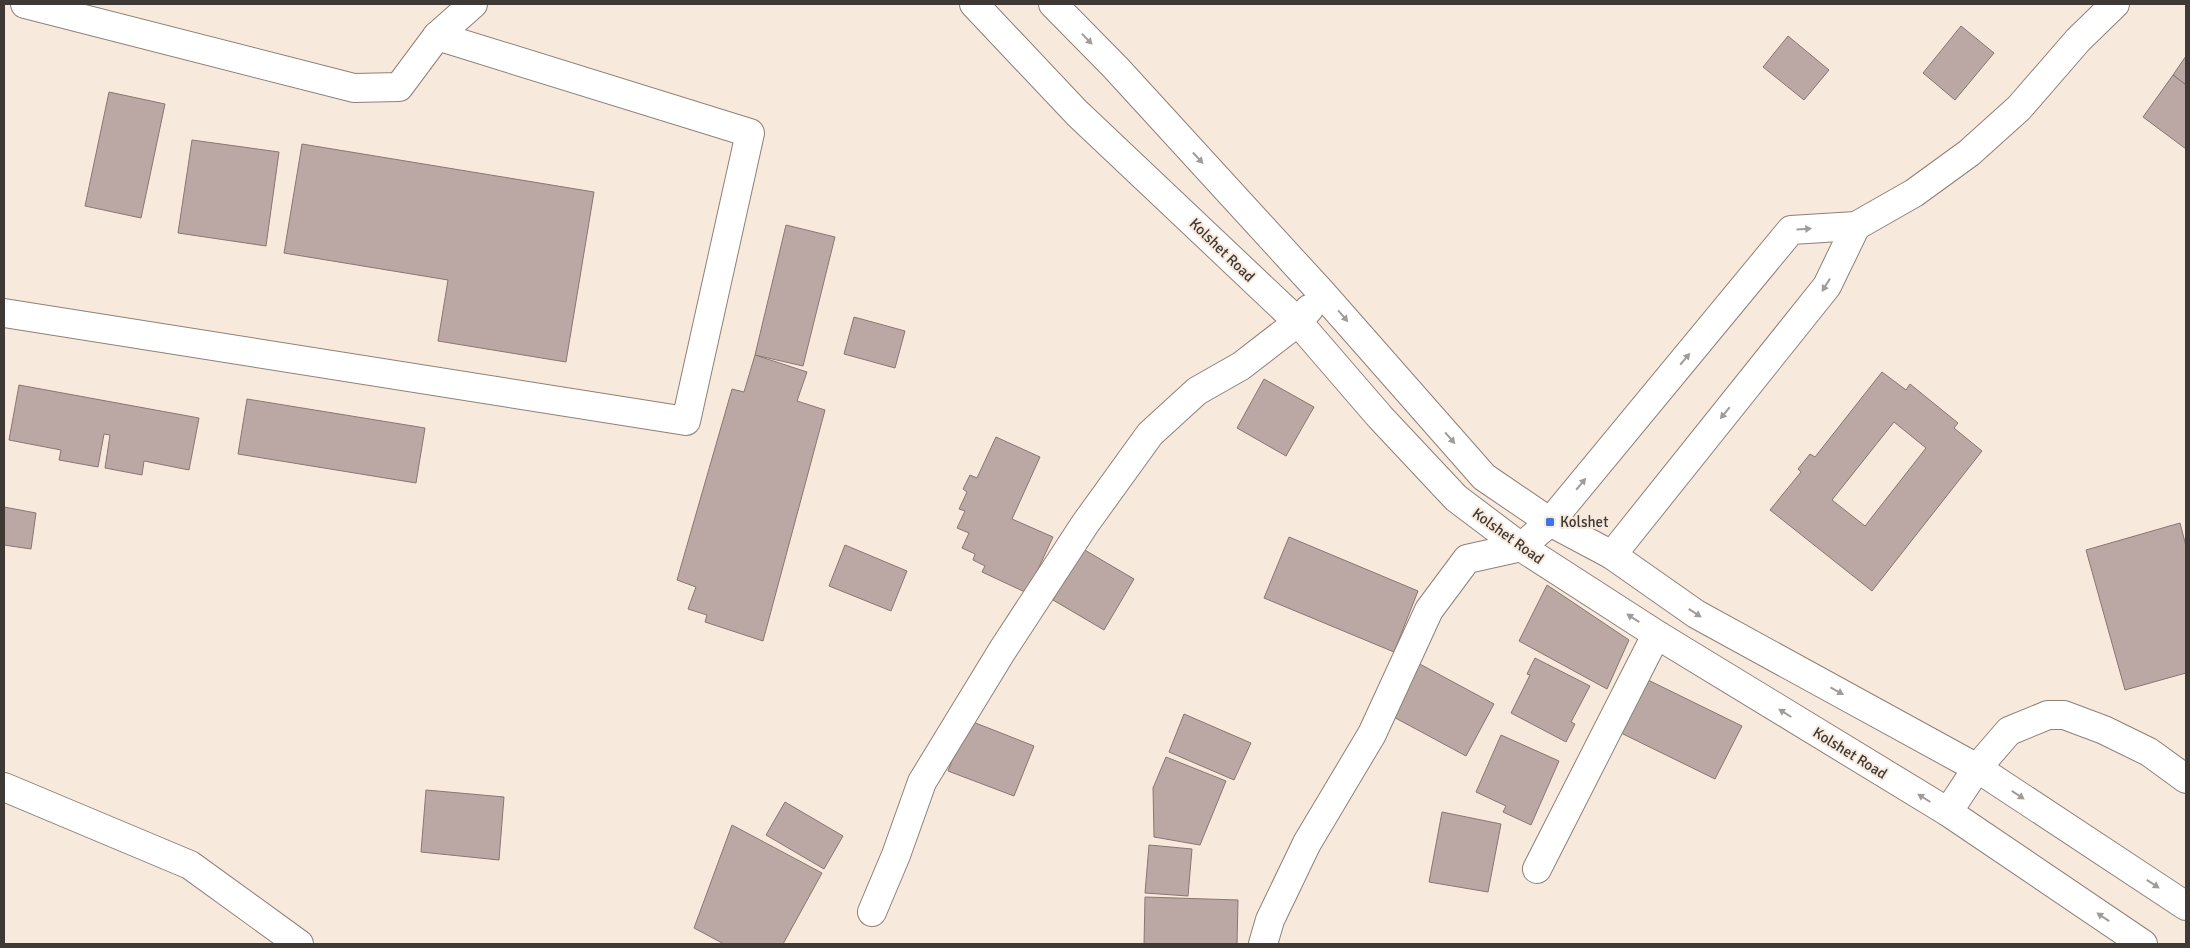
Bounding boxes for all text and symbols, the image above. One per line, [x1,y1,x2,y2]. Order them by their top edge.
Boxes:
one-way arrow [1081,32,1093,44]
one-way arrow [1192,151,1204,163]
street label: Kolshet Road [1186,214,1258,286]
one-way arrow [1796,225,1812,233]
one-way arrow [1821,279,1831,292]
one-way arrow [1337,310,1349,322]
one-way arrow [1679,352,1690,365]
one-way arrow [1720,406,1731,419]
one-way arrow [1444,432,1456,444]
one-way arrow [1576,478,1587,491]
street label: Kolshet Road [1469,504,1547,568]
place label: Kolshet [1560,513,1608,531]
marker: Kolshet [1544,516,1556,528]
one-way arrow [1688,608,1701,618]
one-way arrow [1626,613,1639,623]
one-way arrow [1830,687,1844,696]
one-way arrow [1779,708,1792,718]
street label: Kolshet Road [1810,723,1890,783]
one-way arrow [2011,790,2024,799]
one-way arrow [1917,793,1931,802]
one-way arrow [2147,879,2160,889]
one-way arrow [2096,912,2110,922]

